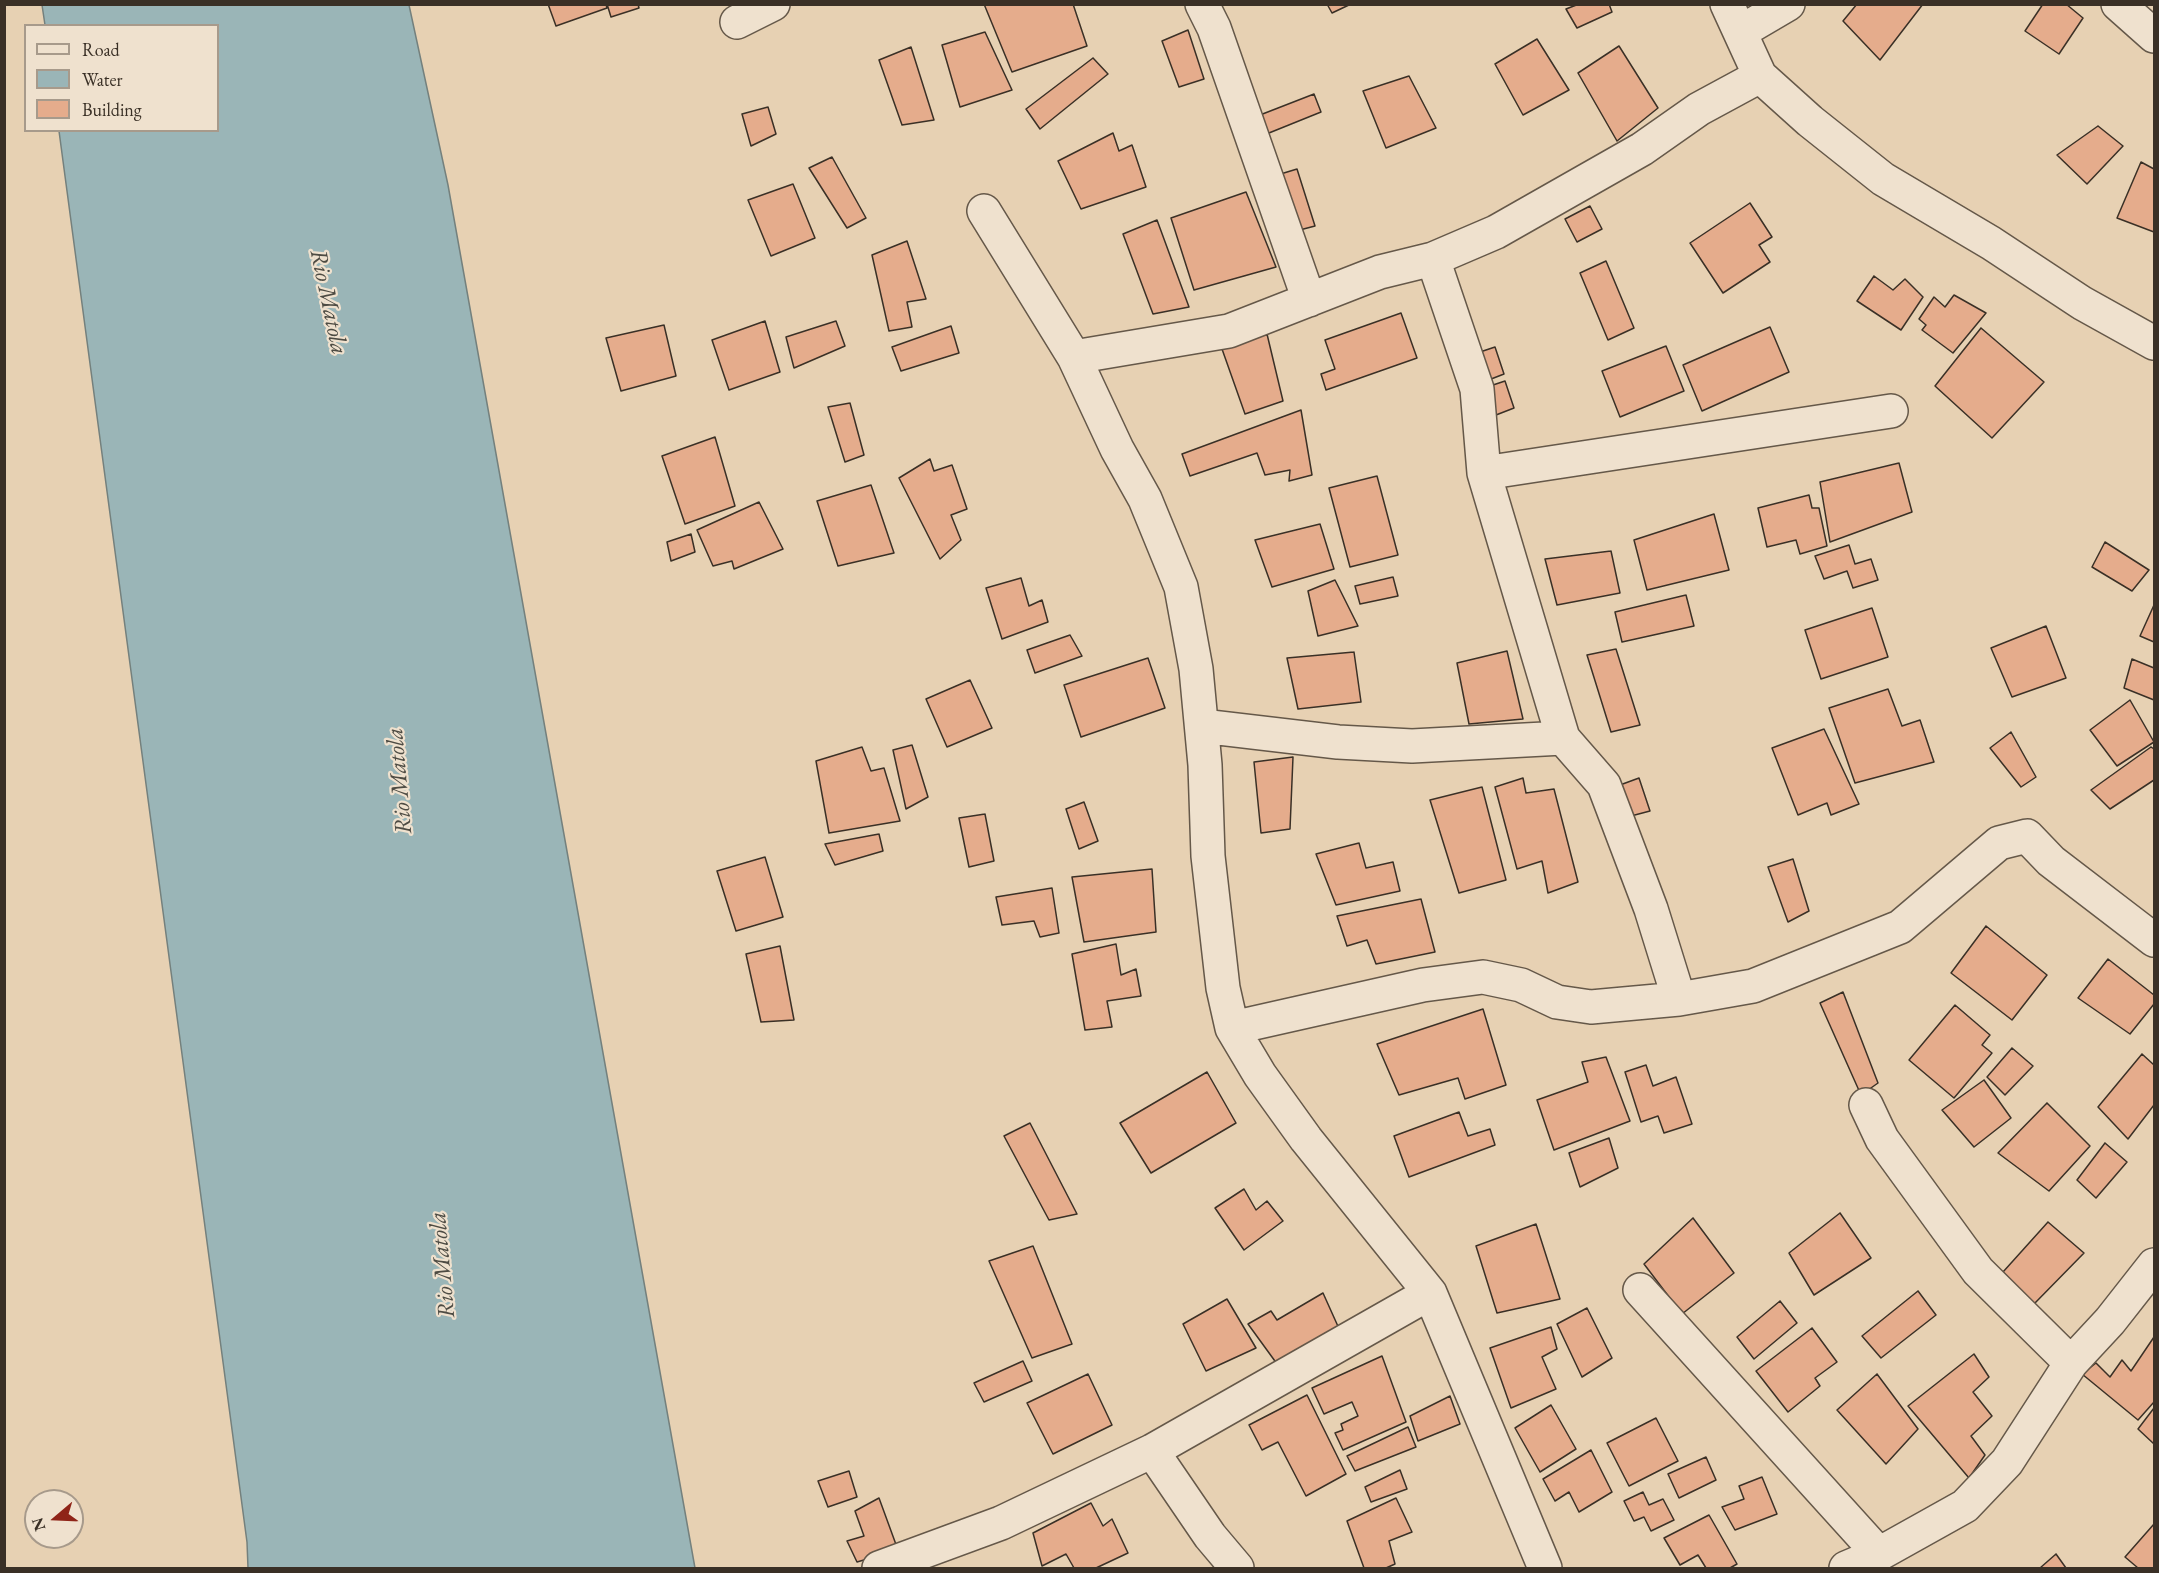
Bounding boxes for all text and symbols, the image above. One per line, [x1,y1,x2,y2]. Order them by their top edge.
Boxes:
legend [24,24,219,132]
text: Road [82,38,120,61]
text: Water [82,68,123,91]
text: Building [82,98,142,121]
water label: Rio Matola [303,247,353,357]
water label: Rio Matola [381,727,419,835]
water label: Rio Matola [424,1211,462,1319]
north arrow [24,1489,84,1549]
text: N [26,1515,50,1534]

